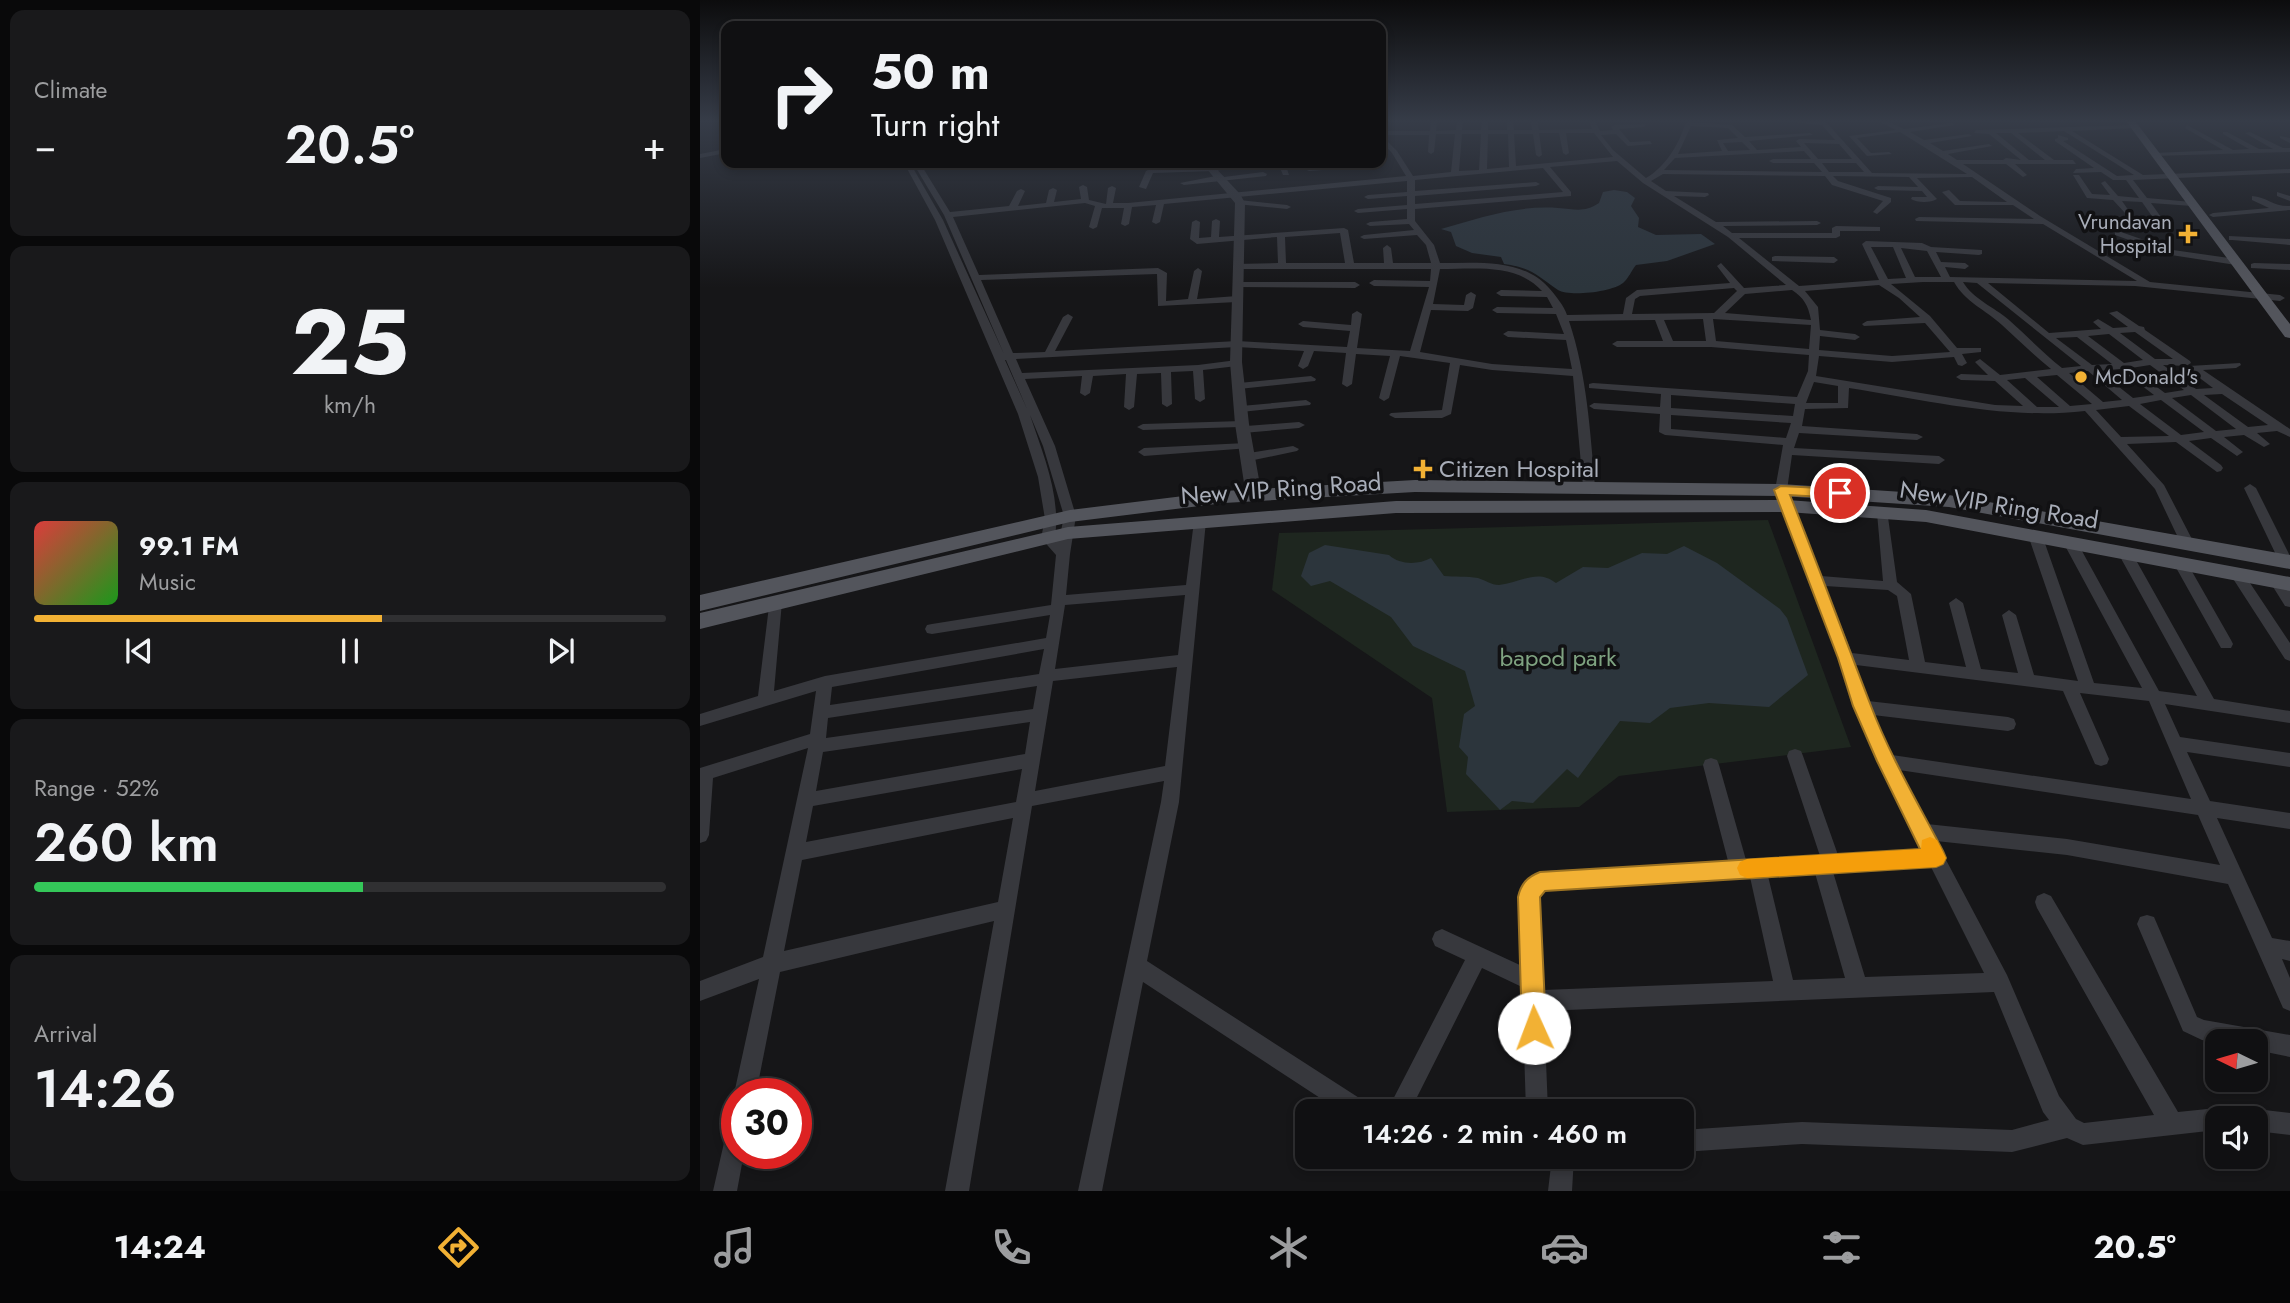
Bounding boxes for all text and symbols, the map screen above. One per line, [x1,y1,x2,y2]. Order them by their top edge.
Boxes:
text: 50 m [871,37,990,107]
icon: right [756,49,847,140]
text: Climate [34,73,107,107]
text: Turn right [871,102,1000,148]
text: 20.5° [285,107,414,183]
text: − [34,118,56,173]
text: + [643,118,666,173]
place label: Vrundavan Hospital [2078,207,2172,261]
marker: Vrundavan Hospital [2178,224,2198,244]
text: 25 [291,277,409,408]
place label: McDonald's [2095,362,2198,392]
marker: McDonald's [2073,369,2089,385]
text: km/h [324,388,376,422]
place label: Citizen Hospital [1439,451,1599,486]
marker: Citizen Hospital [1413,459,1433,479]
pin [1810,463,1870,523]
street label: New VIP Ring Road [1179,464,1383,513]
street label: New VIP Ring Road [1897,471,2101,538]
icon: arrive [1821,474,1859,512]
text: 99.1 FM [139,527,239,565]
text: Music [139,565,196,599]
icon: previous [120,632,158,670]
icon: pause [331,632,369,670]
icon: next [542,632,580,670]
park label: bapod park [1500,640,1617,675]
text: Range · 52% [34,771,159,805]
text: 260 km [34,805,219,881]
position arrow [1497,991,1571,1065]
text: Arrival [34,1017,97,1051]
north arrow [2205,1029,2268,1092]
map controls [2205,1029,2268,1169]
text: 14:26 [34,1051,176,1127]
speed limit sign: 30 [721,1078,812,1169]
button: sound [2205,1106,2268,1169]
text: 14:26 · 2 min · 460 m [1362,1115,1627,1153]
icon: directions [434,1223,483,1272]
icon: music [710,1223,759,1272]
icon: phone [987,1223,1036,1272]
icon: climate [1264,1223,1313,1272]
icon: car [1540,1223,1589,1272]
icon: filters [1817,1223,1866,1272]
text: 14:24 [114,1224,206,1270]
text: 20.5° [2093,1224,2176,1270]

